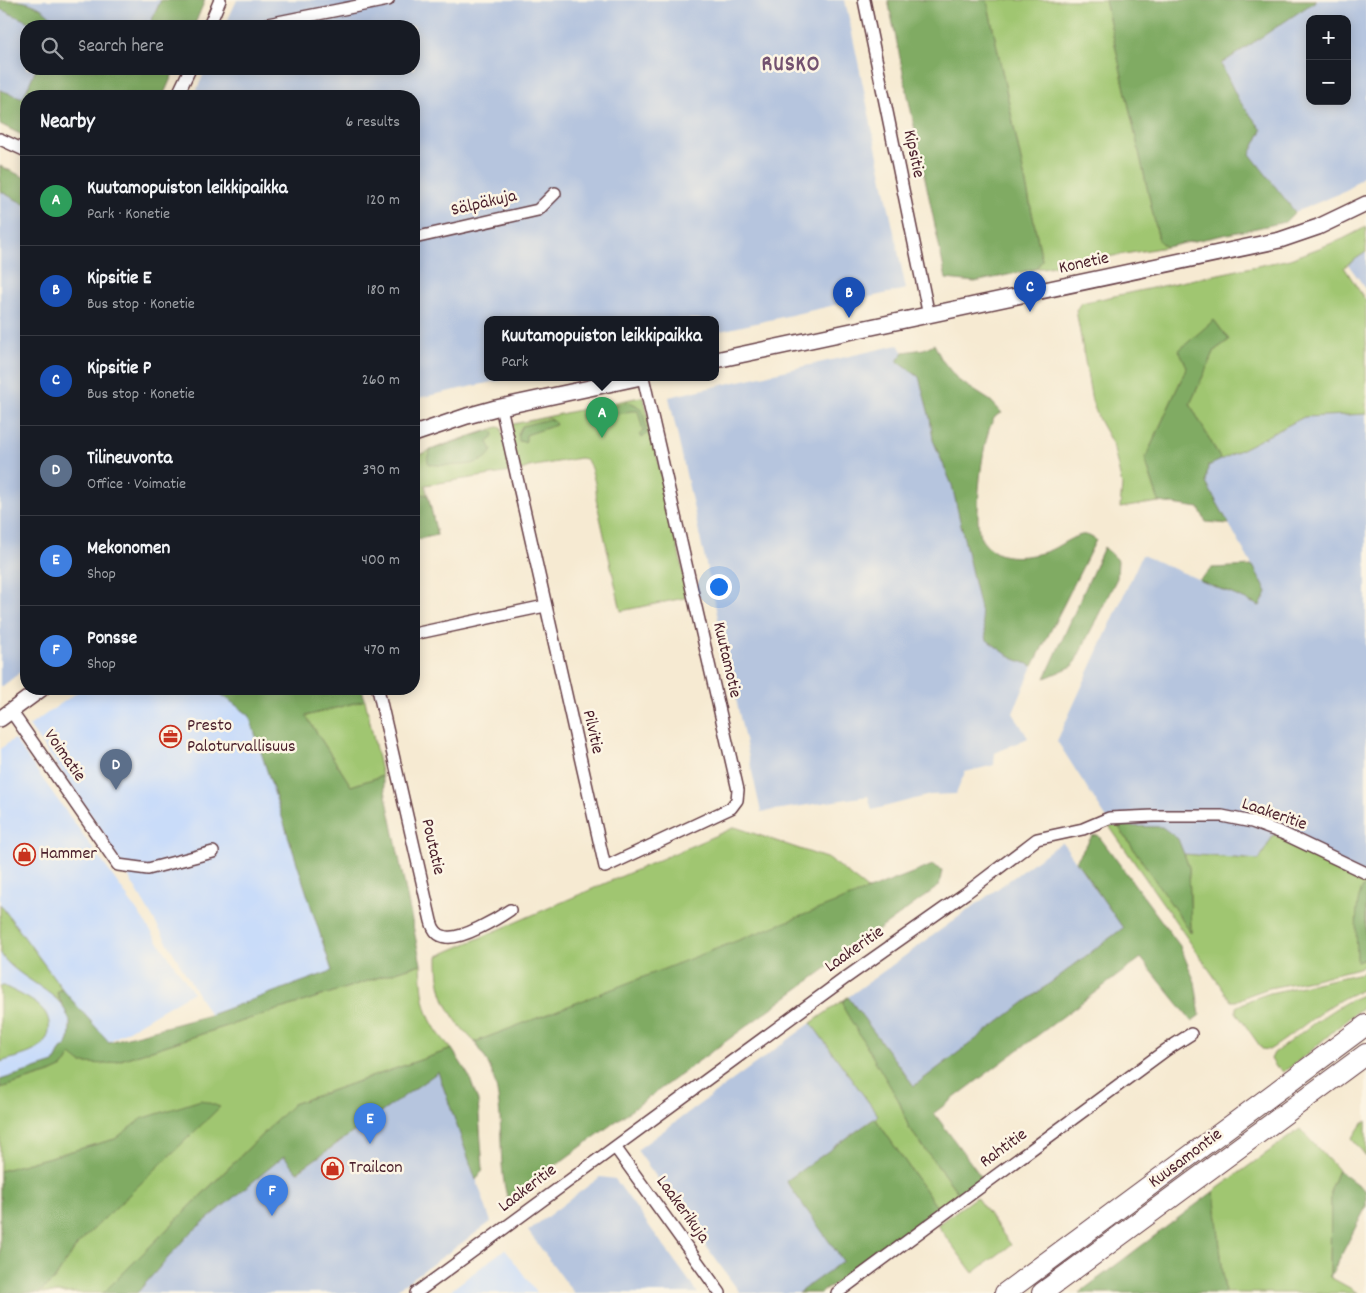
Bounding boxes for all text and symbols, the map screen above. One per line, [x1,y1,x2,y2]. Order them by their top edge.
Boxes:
map controls [1306,15,1351,105]
button: + [1306,15,1351,60]
search box [20,20,420,75]
icon: search [38,34,66,62]
text: Search here [78,34,164,61]
district label: RUSKO [762,50,820,81]
button: − [1306,60,1351,105]
text: Nearby [40,108,95,138]
text: 6 results [345,111,400,134]
street label: Kipsitie [896,128,930,180]
text: Kuutamopuiston leikkipaikka [87,176,288,203]
street label: Sälpäkuja [449,184,520,224]
text: A [52,189,60,212]
text: 120 m [366,189,400,212]
text: Park · Konetie [87,203,170,226]
street label: Konetie [1057,247,1111,281]
text: Kipsitie E [87,266,151,293]
pin: C [1014,271,1046,312]
pin: B [833,277,865,318]
text: B [52,279,60,302]
text: 180 m [367,279,400,302]
text: Bus stop · Konetie [87,293,195,316]
popup [484,316,719,381]
text: Kuutamopuiston leikkipaikka [501,324,702,351]
text: Park [501,351,528,374]
text: Kipsitie P [87,356,151,383]
text: C [52,369,60,392]
text: 260 m [362,369,400,392]
text: Bus stop · Konetie [87,383,195,406]
pin: A [586,397,618,438]
text: Tilineuvonta [87,446,172,473]
text: D [52,459,60,482]
text: 390 m [362,459,400,482]
text: Office · Voimatie [87,473,186,496]
text: Mekonomen [87,536,170,563]
text: E [52,549,60,572]
text: 400 m [361,549,400,572]
text: Shop [87,563,116,586]
your location [706,574,732,600]
street label: Kuutamotie [705,620,747,700]
text: Ponsse [87,626,137,653]
text: F [52,639,60,662]
text: 470 m [364,639,400,662]
text: Shop [87,653,116,676]
street label: Pilvitie [575,708,609,757]
place label: Presto Paloturvallisuus [187,714,295,760]
office icon: Presto Paloturvallisuus [159,724,183,748]
street label: Voimatie [37,725,91,787]
pin: D [100,749,132,790]
street label: Laakeritie [1238,792,1310,838]
street label: Poutatie [413,816,451,878]
shop icon: Hammer [12,842,36,866]
place label: Hammer [40,842,97,867]
street label: Laakeritie [820,920,890,980]
pin: E [354,1103,386,1144]
street label: Rahtitie [975,1123,1033,1175]
street label: Kuusamontie [1144,1123,1228,1195]
shop icon: Trailcon [321,1156,345,1180]
place label: Trailcon [349,1156,402,1181]
street label: Laakeritie [494,1159,562,1219]
street label: Laakerikuja [649,1171,715,1249]
pin: F [256,1175,288,1216]

